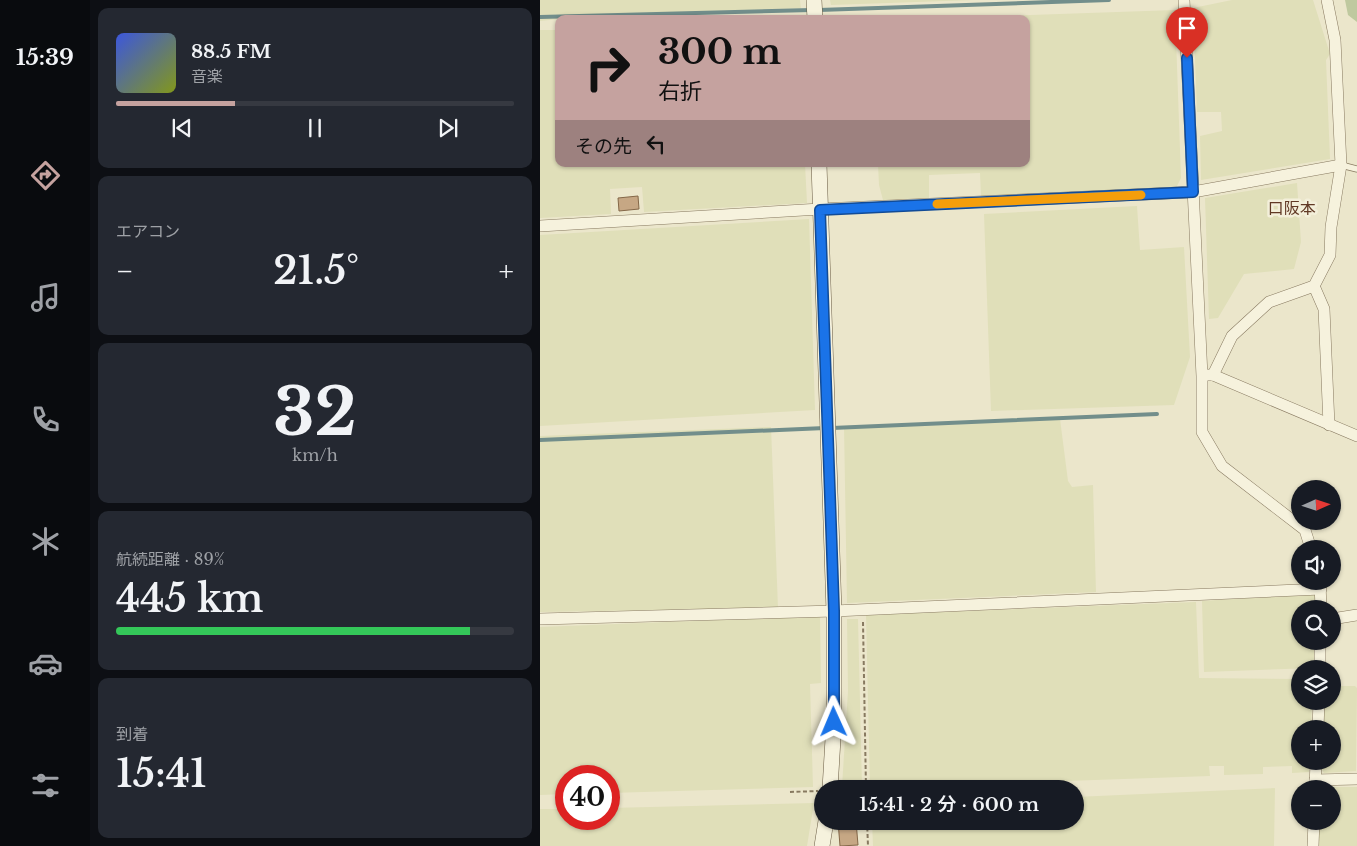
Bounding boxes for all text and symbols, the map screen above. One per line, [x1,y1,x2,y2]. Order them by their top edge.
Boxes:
pin [1166,7,1208,58]
icon: arrive [1173,14,1201,42]
text: 300 m [658,30,781,73]
icon: right [575,35,640,100]
text: 88.5 FM [191,40,271,63]
text: 15:39 [16,44,74,71]
text: 音楽 [191,66,223,86]
text: 右折 [658,78,702,105]
icon: previous [168,114,196,142]
icon: pause [301,114,329,142]
icon: next [434,114,462,142]
icon: left [642,130,670,158]
text: その先 [575,135,632,158]
icon: directions [28,158,63,193]
district label: 口阪本 [1268,198,1316,218]
text: エアコン [116,221,180,241]
text: 21.5° [273,247,359,294]
text: − [116,254,134,289]
text: + [499,254,514,289]
icon: music [28,280,63,315]
text: 32 [273,372,357,453]
icon: phone [28,402,63,437]
text: km/h [292,445,338,465]
north arrow [1291,480,1341,530]
map controls [1291,480,1341,830]
icon: climate [28,524,63,559]
button: sound [1291,540,1341,590]
text: 航続距離 · 89% [116,549,224,569]
text: 445 km [116,575,264,622]
button: search [1291,600,1341,650]
icon: car [28,646,63,681]
button: layers [1291,660,1341,710]
position arrow [807,695,859,747]
button: + [1291,720,1341,770]
text: 到着 [116,724,148,744]
text: 15:41 [116,750,207,797]
speed limit sign: 40 [555,765,620,830]
icon: filters [28,768,63,803]
button: − [1291,780,1341,830]
text: 15:41 · 2 分 · 600 m [859,793,1039,816]

